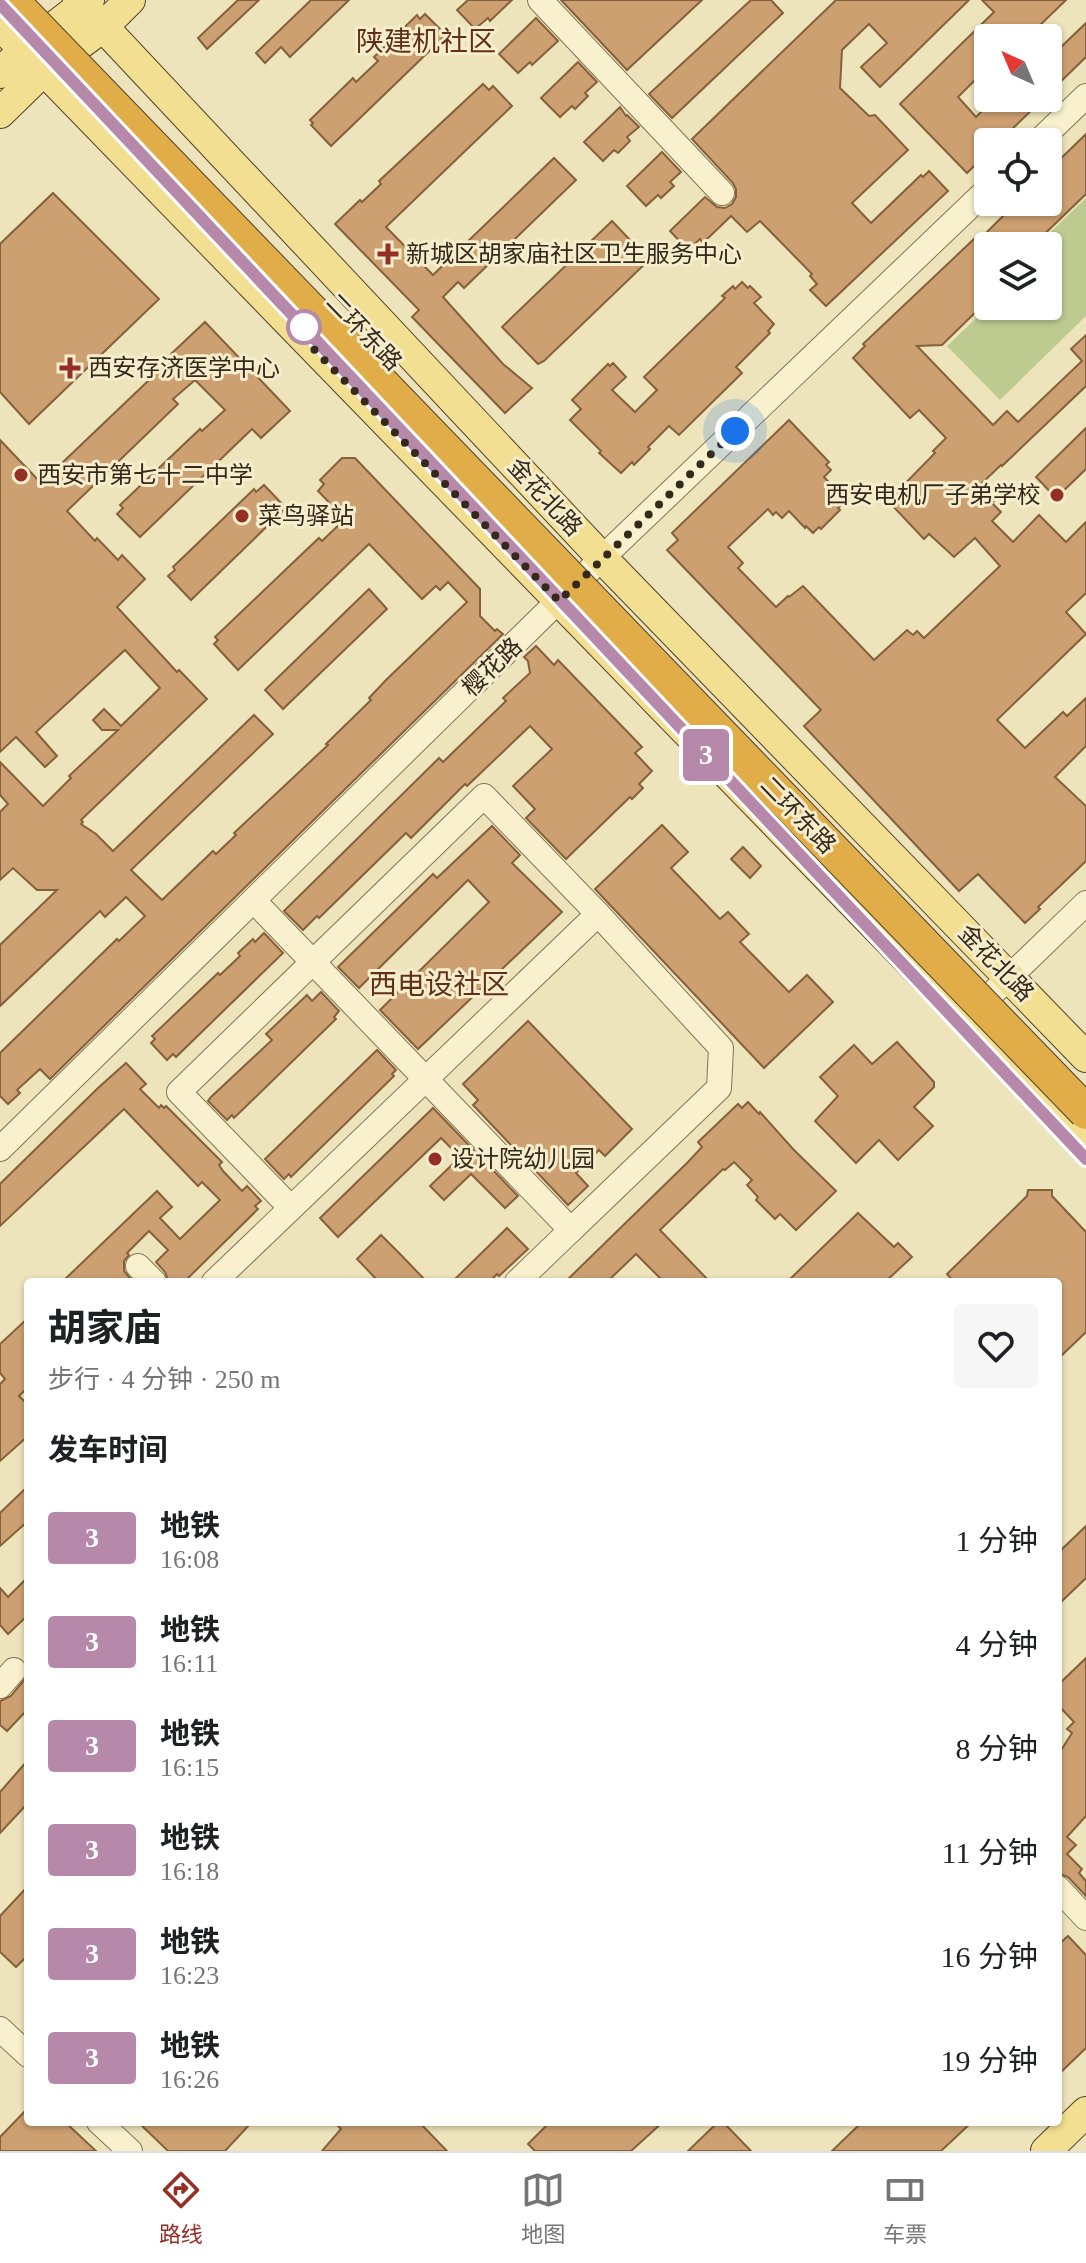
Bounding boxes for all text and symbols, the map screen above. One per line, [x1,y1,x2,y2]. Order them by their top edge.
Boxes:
north arrow [974,24,1062,112]
map controls [974,24,1062,320]
district label: 陕建机社区 [356,26,496,57]
button: locate [974,128,1062,216]
button: layers [974,232,1062,320]
place label: 新城区胡家庙社区卫生服务中心 [406,241,742,267]
marker: 新城区胡家庙社区卫生服务中心 [377,243,399,265]
street label: 二环东路 [321,288,407,376]
unlabelled marker [287,310,321,344]
place label: 西安存济医学中心 [88,355,280,381]
marker: 西安存济医学中心 [59,357,81,379]
your location [715,411,755,451]
street label: 金花北路 [503,453,587,541]
place label: 西安市第七十二中学 [37,462,253,488]
marker: 西安市第七十二中学 [12,466,30,484]
place label: 西安电机厂子弟学校 [825,482,1041,508]
marker: 西安电机厂子弟学校 [1048,486,1066,504]
place label: 菜鸟驿站 [258,503,354,529]
marker: 菜鸟驿站 [233,507,251,525]
street label: 樱花路 [457,633,527,701]
line badge: 3 [680,729,732,781]
text: 3 [699,739,713,770]
street label: 二环东路 [755,771,841,859]
street label: 金花北路 [953,919,1039,1007]
district label: 西电设社区 [369,969,509,1000]
place label: 设计院幼儿园 [451,1146,595,1172]
marker: 设计院幼儿园 [426,1150,444,1168]
button: heart [954,1304,1038,1388]
text: 胡家庙 [48,1307,162,1349]
text: 步行 · 4 分钟 · 250 m [48,1365,281,1394]
text: 发车时间 [48,1433,168,1466]
text: 地铁 [160,1509,220,1542]
text: 3 [85,1522,99,1553]
text: 1 分钟 [956,1524,1038,1557]
text: 16:08 [160,1545,219,1574]
text: 地铁 [160,1613,220,1646]
text: 3 [85,1626,99,1657]
text: 4 分钟 [956,1628,1038,1661]
text: 16:11 [160,1649,218,1678]
text: 地铁 [160,1717,220,1750]
text: 3 [85,1730,99,1761]
text: 8 分钟 [956,1732,1038,1765]
text: 16:15 [160,1753,219,1782]
text: 地铁 [160,1821,220,1854]
text: 3 [85,1834,99,1865]
text: 11 分钟 [942,1836,1038,1869]
text: 16:18 [160,1857,219,1886]
text: 地铁 [160,1925,220,1958]
text: 3 [85,1938,99,1969]
text: 16 分钟 [941,1940,1038,1973]
text: 16:23 [160,1961,219,1990]
text: 地铁 [160,2029,220,2062]
text: 3 [85,2042,99,2073]
text: 19 分钟 [941,2044,1038,2077]
text: 16:26 [160,2065,219,2094]
tab: 路线 [159,2168,203,2248]
tab: 地图 [521,2168,565,2248]
tab: 车票 [883,2168,927,2248]

